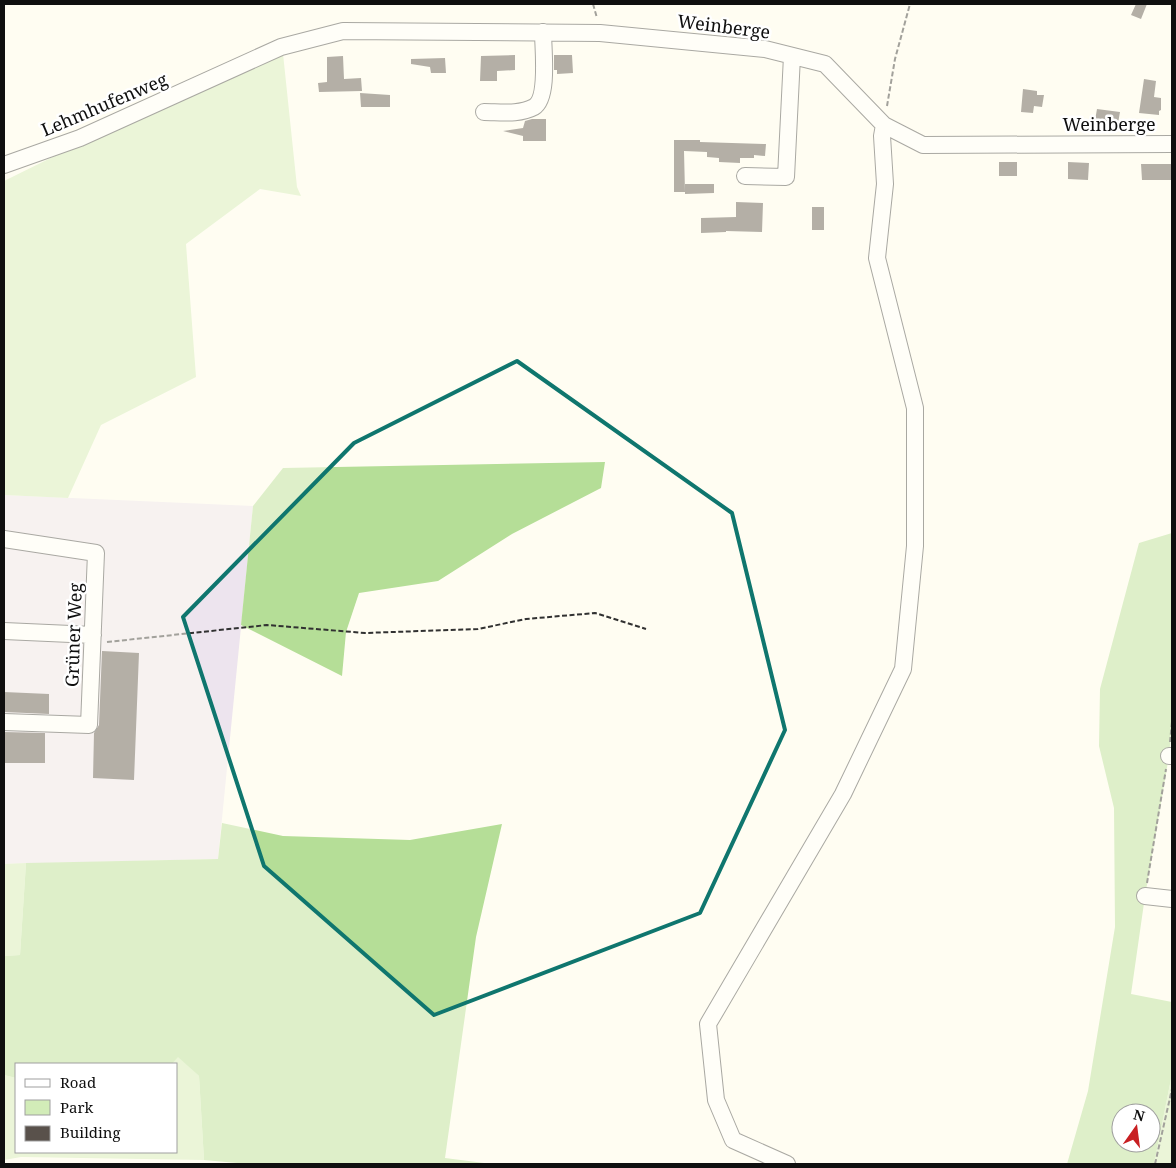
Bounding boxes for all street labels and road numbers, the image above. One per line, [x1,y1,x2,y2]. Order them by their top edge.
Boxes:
street label: Weinberge [676,8,772,44]
street label: Lehmhufenweg [37,66,171,141]
street label: Weinberge [1062,112,1156,136]
street label: Grüner Weg [59,582,87,688]

